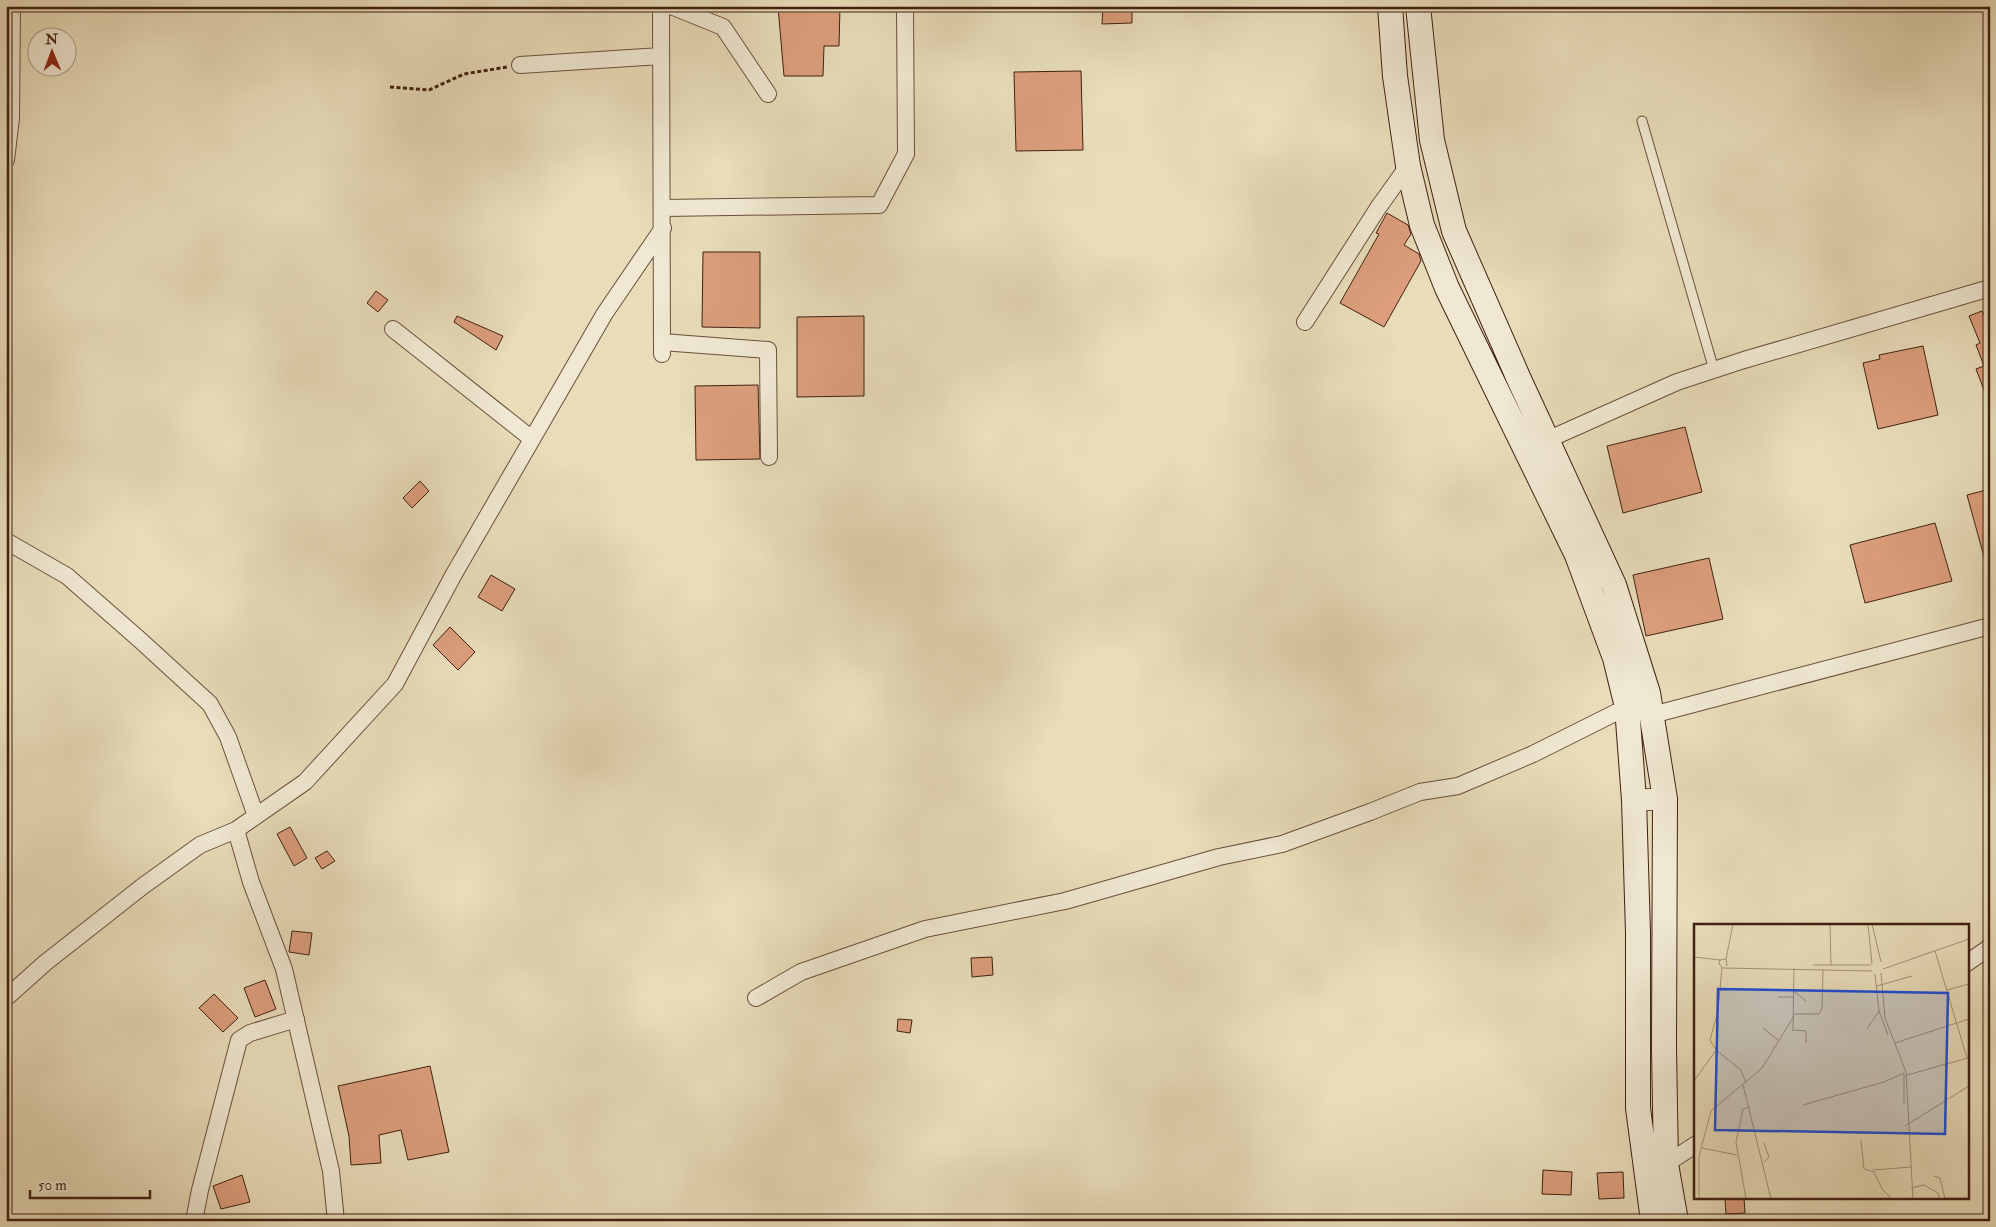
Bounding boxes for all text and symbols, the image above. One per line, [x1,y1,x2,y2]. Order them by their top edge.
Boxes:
north arrow [28,28,78,78]
text: N [44,31,59,48]
inset map [1694,924,1968,1200]
scale bar [30,1167,150,1199]
text: 50 m [38,1176,67,1195]

